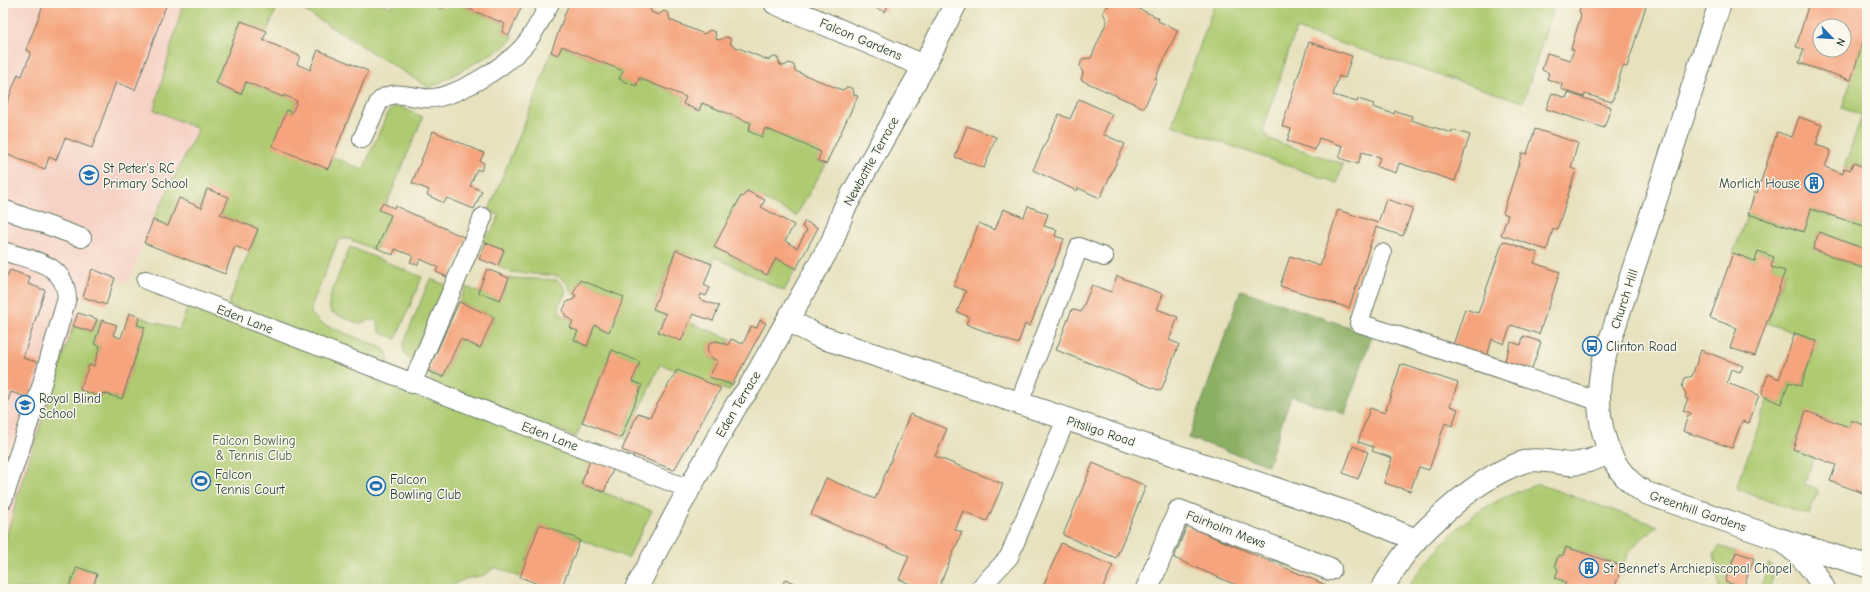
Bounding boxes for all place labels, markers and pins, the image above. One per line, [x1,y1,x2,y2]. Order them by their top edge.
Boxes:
place label: St Peter's RC Primary School [103,161,188,191]
school or university icon: St Peter's RC Primary School [78,164,100,186]
building icon: Morlich House [1803,172,1825,194]
place label: Morlich House [1719,176,1800,191]
bus stop icon: Clinton Road [1581,335,1603,357]
place label: Clinton Road [1606,339,1677,354]
place label: Royal Blind School [39,391,101,421]
school or university icon: Royal Blind School [14,394,36,416]
place label: Falcon Tennis Court [215,467,286,497]
sports icon: Falcon Tennis Court [190,470,212,492]
place label: Falcon Bowling Club [390,472,461,502]
sports icon: Falcon Bowling Club [365,475,387,497]
building icon: St Bennet's Archiepiscopal Chapel [1578,557,1600,579]
place label: St Bennet's Archiepiscopal Chapel [1603,561,1792,576]

